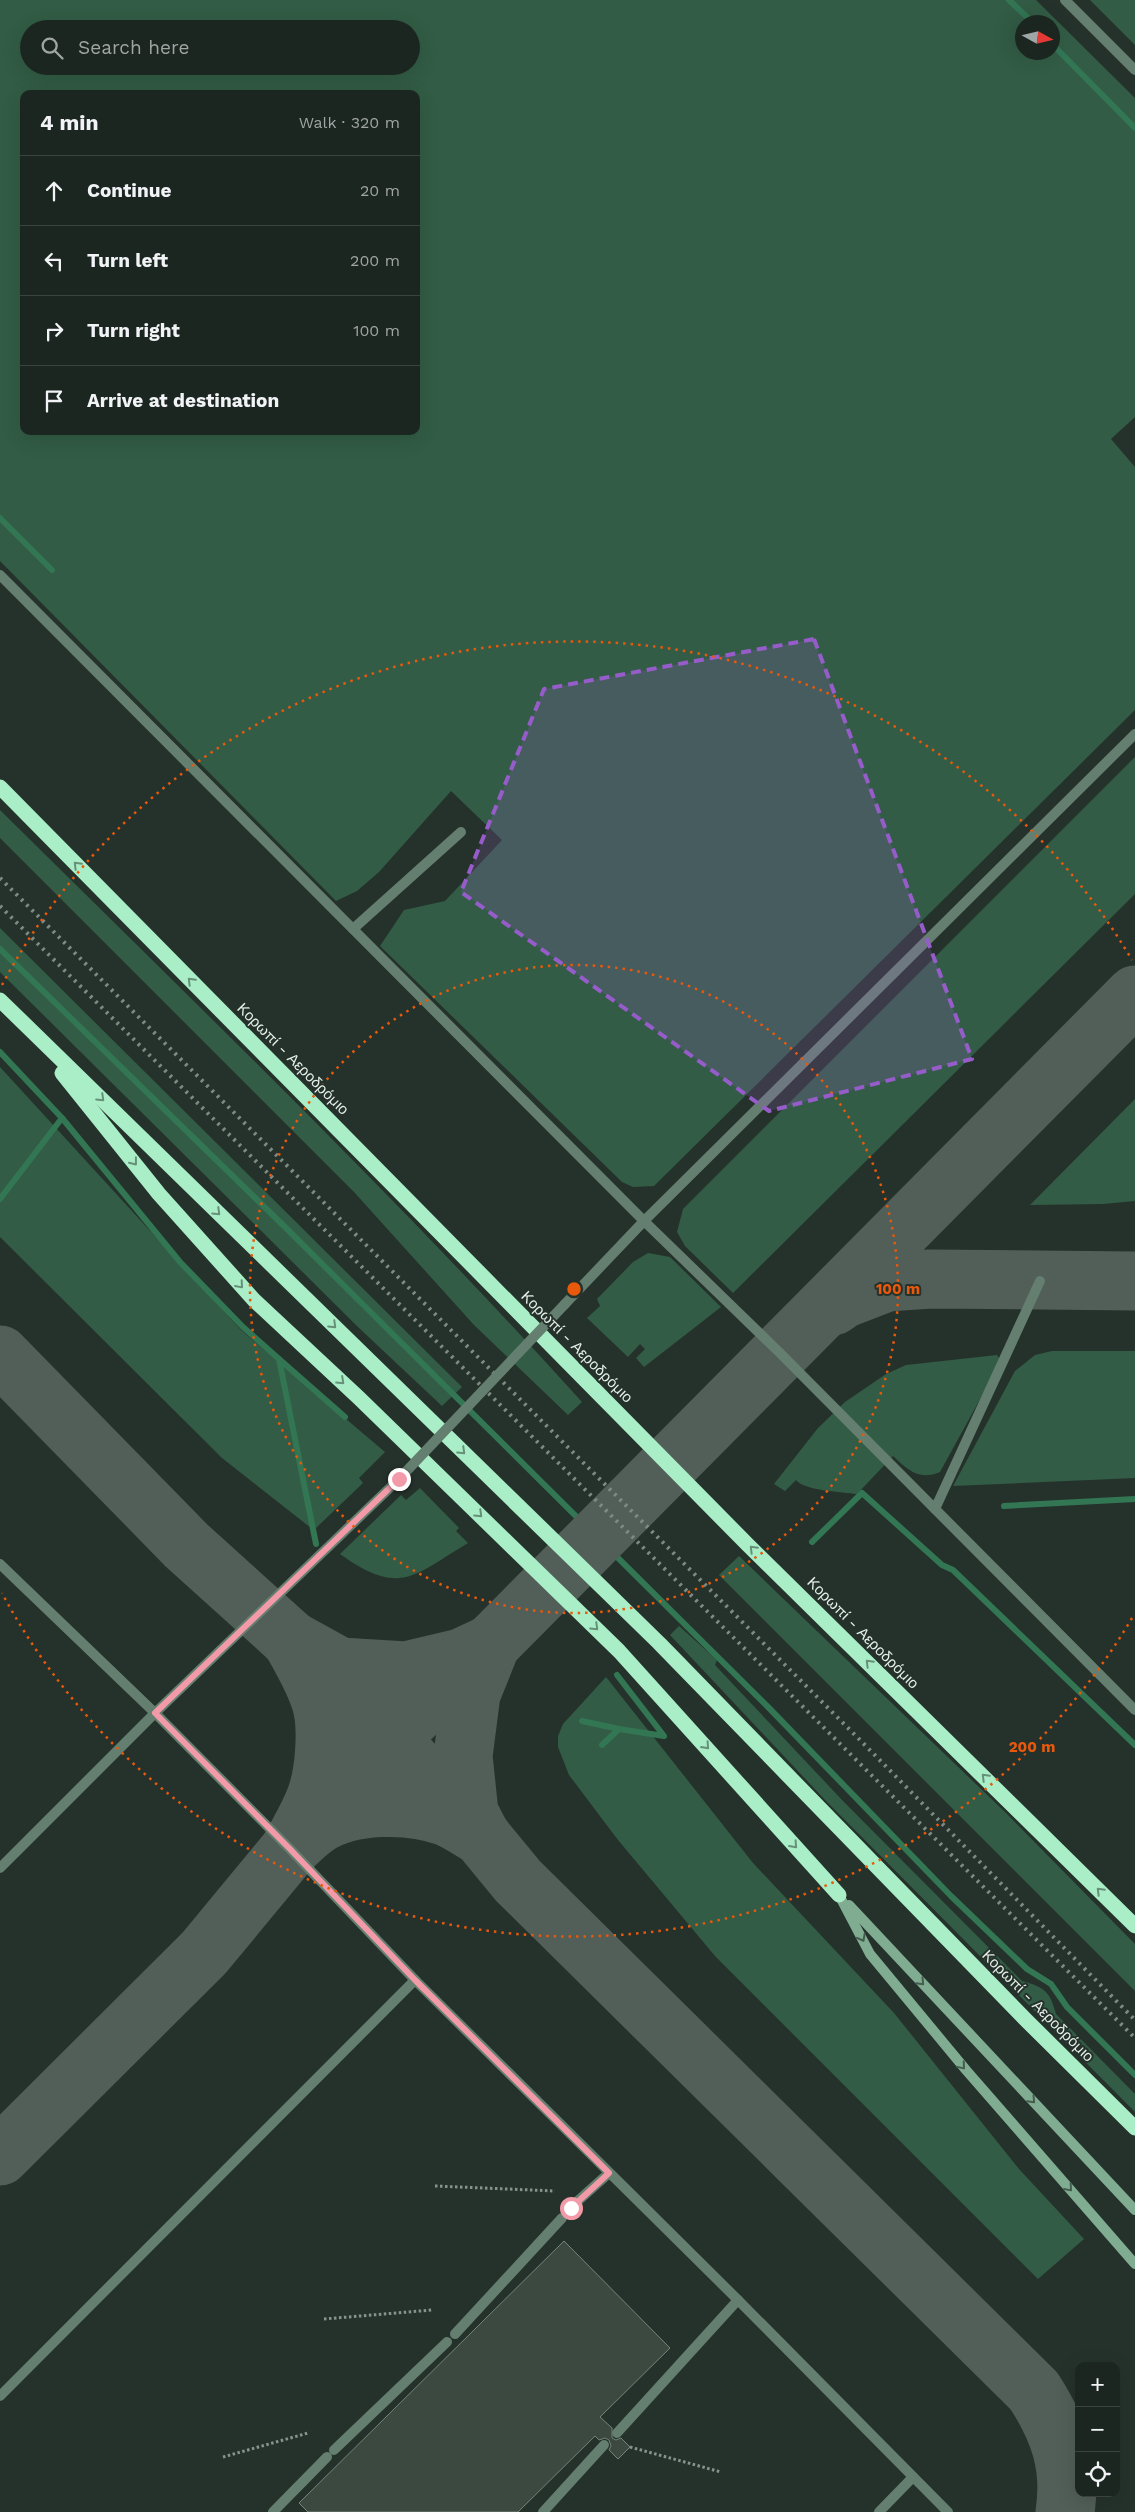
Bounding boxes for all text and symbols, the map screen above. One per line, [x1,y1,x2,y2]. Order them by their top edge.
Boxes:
north arrow [1015,15,1060,60]
search box [20,20,420,75]
icon: search [38,34,66,62]
text: Search here [78,36,189,59]
text: 4 min [40,110,98,135]
text: Walk · 320 m [299,113,400,132]
icon: ahead [40,177,68,205]
text: Continue [87,179,171,202]
text: 20 m [360,181,400,200]
icon: left [40,247,68,275]
text: Turn left [87,249,168,272]
text: 200 m [350,251,400,270]
icon: right [40,317,68,345]
text: Turn right [87,319,180,342]
text: 100 m [353,321,400,340]
icon: arrive [40,387,68,415]
text: Arrive at destination [87,389,279,412]
one-way arrow [73,862,82,871]
one-way arrow [187,978,196,987]
street label: Κορωπί - Αεροδρόμιο [233,999,353,1119]
one-way arrow [95,1092,104,1101]
one-way arrow [129,1156,137,1165]
one-way arrow [211,1206,220,1215]
one-way arrow [235,1279,243,1288]
centre of rings [565,1280,583,1298]
text: 100 m [876,1280,920,1298]
street label: Κορωπί - Αεροδρόμιο [517,1287,637,1407]
one-way arrow [327,1319,336,1328]
one-way arrow [335,1375,344,1384]
one-way arrow [456,1445,465,1454]
route end [388,1468,411,1491]
one-way arrow [473,1508,482,1517]
one-way arrow [750,1546,759,1555]
street label: Κορωπί - Αεροδρόμιο [803,1573,923,1693]
one-way arrow [589,1621,598,1630]
one-way arrow [866,1660,875,1669]
text: 200 m [1009,1738,1055,1756]
one-way arrow [700,1741,709,1750]
one-way arrow [981,1774,990,1783]
one-way arrow [788,1839,797,1848]
one-way arrow [1097,1888,1106,1897]
one-way arrow [856,1933,866,1942]
street label: Κορωπί - Αεροδρόμιο [978,1946,1098,2066]
one-way arrow [915,1976,924,1985]
one-way arrow [957,2060,966,2069]
one-way arrow [1026,2095,1035,2104]
one-way arrow [1063,2183,1072,2192]
route start [560,2197,583,2220]
map controls [1075,2362,1120,2497]
button: + [1075,2362,1120,2407]
button: − [1075,2407,1120,2452]
button: locate [1075,2452,1120,2497]

